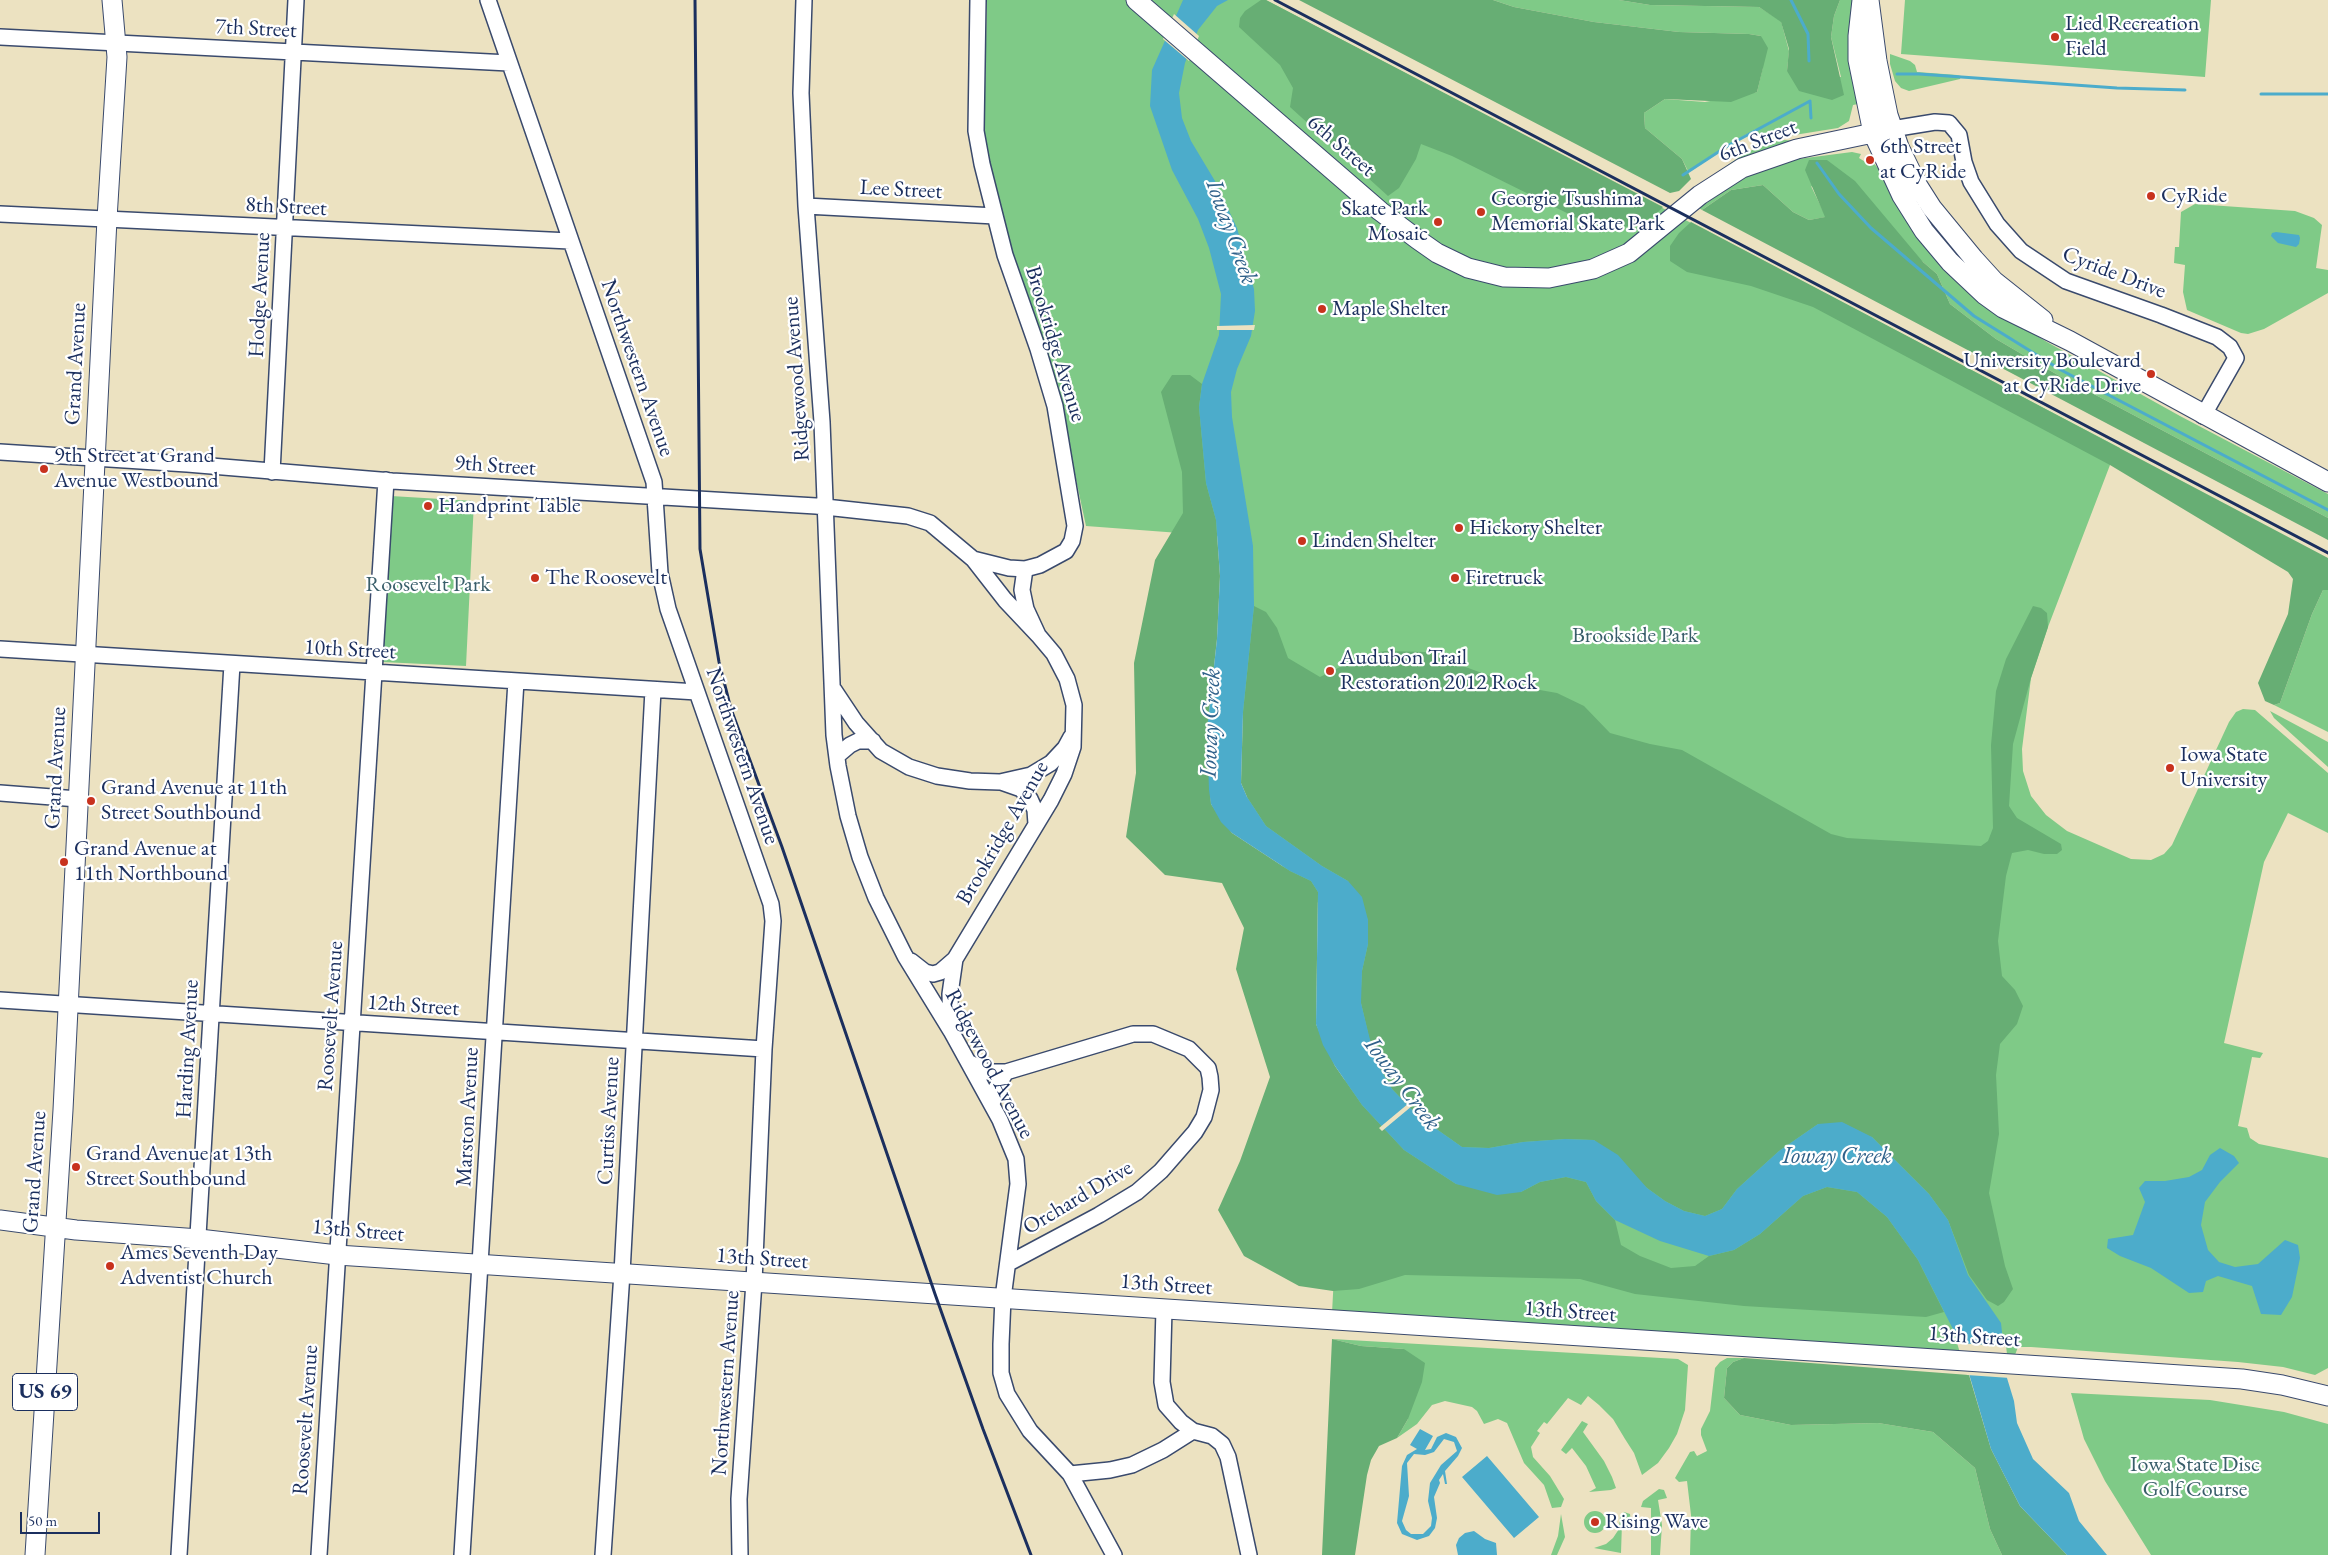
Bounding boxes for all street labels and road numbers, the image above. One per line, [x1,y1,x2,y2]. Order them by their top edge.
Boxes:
street label: 7th Street [215,14,297,44]
street label: 6th Street [1302,109,1380,183]
street label: 6th Street [1715,114,1801,168]
street label: Lee Street [859,175,943,205]
street label: 8th Street [245,192,327,222]
street label: Hodge Avenue [244,232,276,358]
street label: Cyride Drive [2058,241,2170,305]
street label: Brookridge Avenue [1019,263,1091,425]
street label: Northwestern Avenue [594,276,680,460]
street label: Ridgewood Avenue [778,296,816,462]
street label: Grand Avenue [60,302,92,426]
street label: 9th Street [453,450,537,482]
street label: 10th Street [303,634,397,666]
street label: Northwestern Avenue [699,664,785,848]
street label: Grand Avenue [40,706,72,830]
street label: Brookridge Avenue [951,756,1055,910]
street label: Roosevelt Avenue [313,940,349,1092]
street label: Harding Avenue [171,979,205,1119]
street label: Ridgewood Avenue [939,985,1039,1143]
street label: 12th Street [366,990,460,1022]
street label: Marston Avenue [451,1047,485,1187]
street label: Curtiss Avenue [592,1056,626,1186]
street label: Grand Avenue [18,1110,52,1234]
street label: Orchard Drive [1018,1155,1138,1241]
street label: 13th Street [311,1214,405,1248]
street label: 13th Street [715,1243,809,1275]
street label: 13th Street [1119,1269,1213,1301]
street label: Northwestern Avenue [706,1290,746,1476]
street label: 13th Street [1523,1296,1617,1328]
street label: 13th Street [1927,1321,2021,1353]
street label: Roosevelt Avenue [288,1344,324,1496]
road number: US 69 [12,1374,78,1410]

